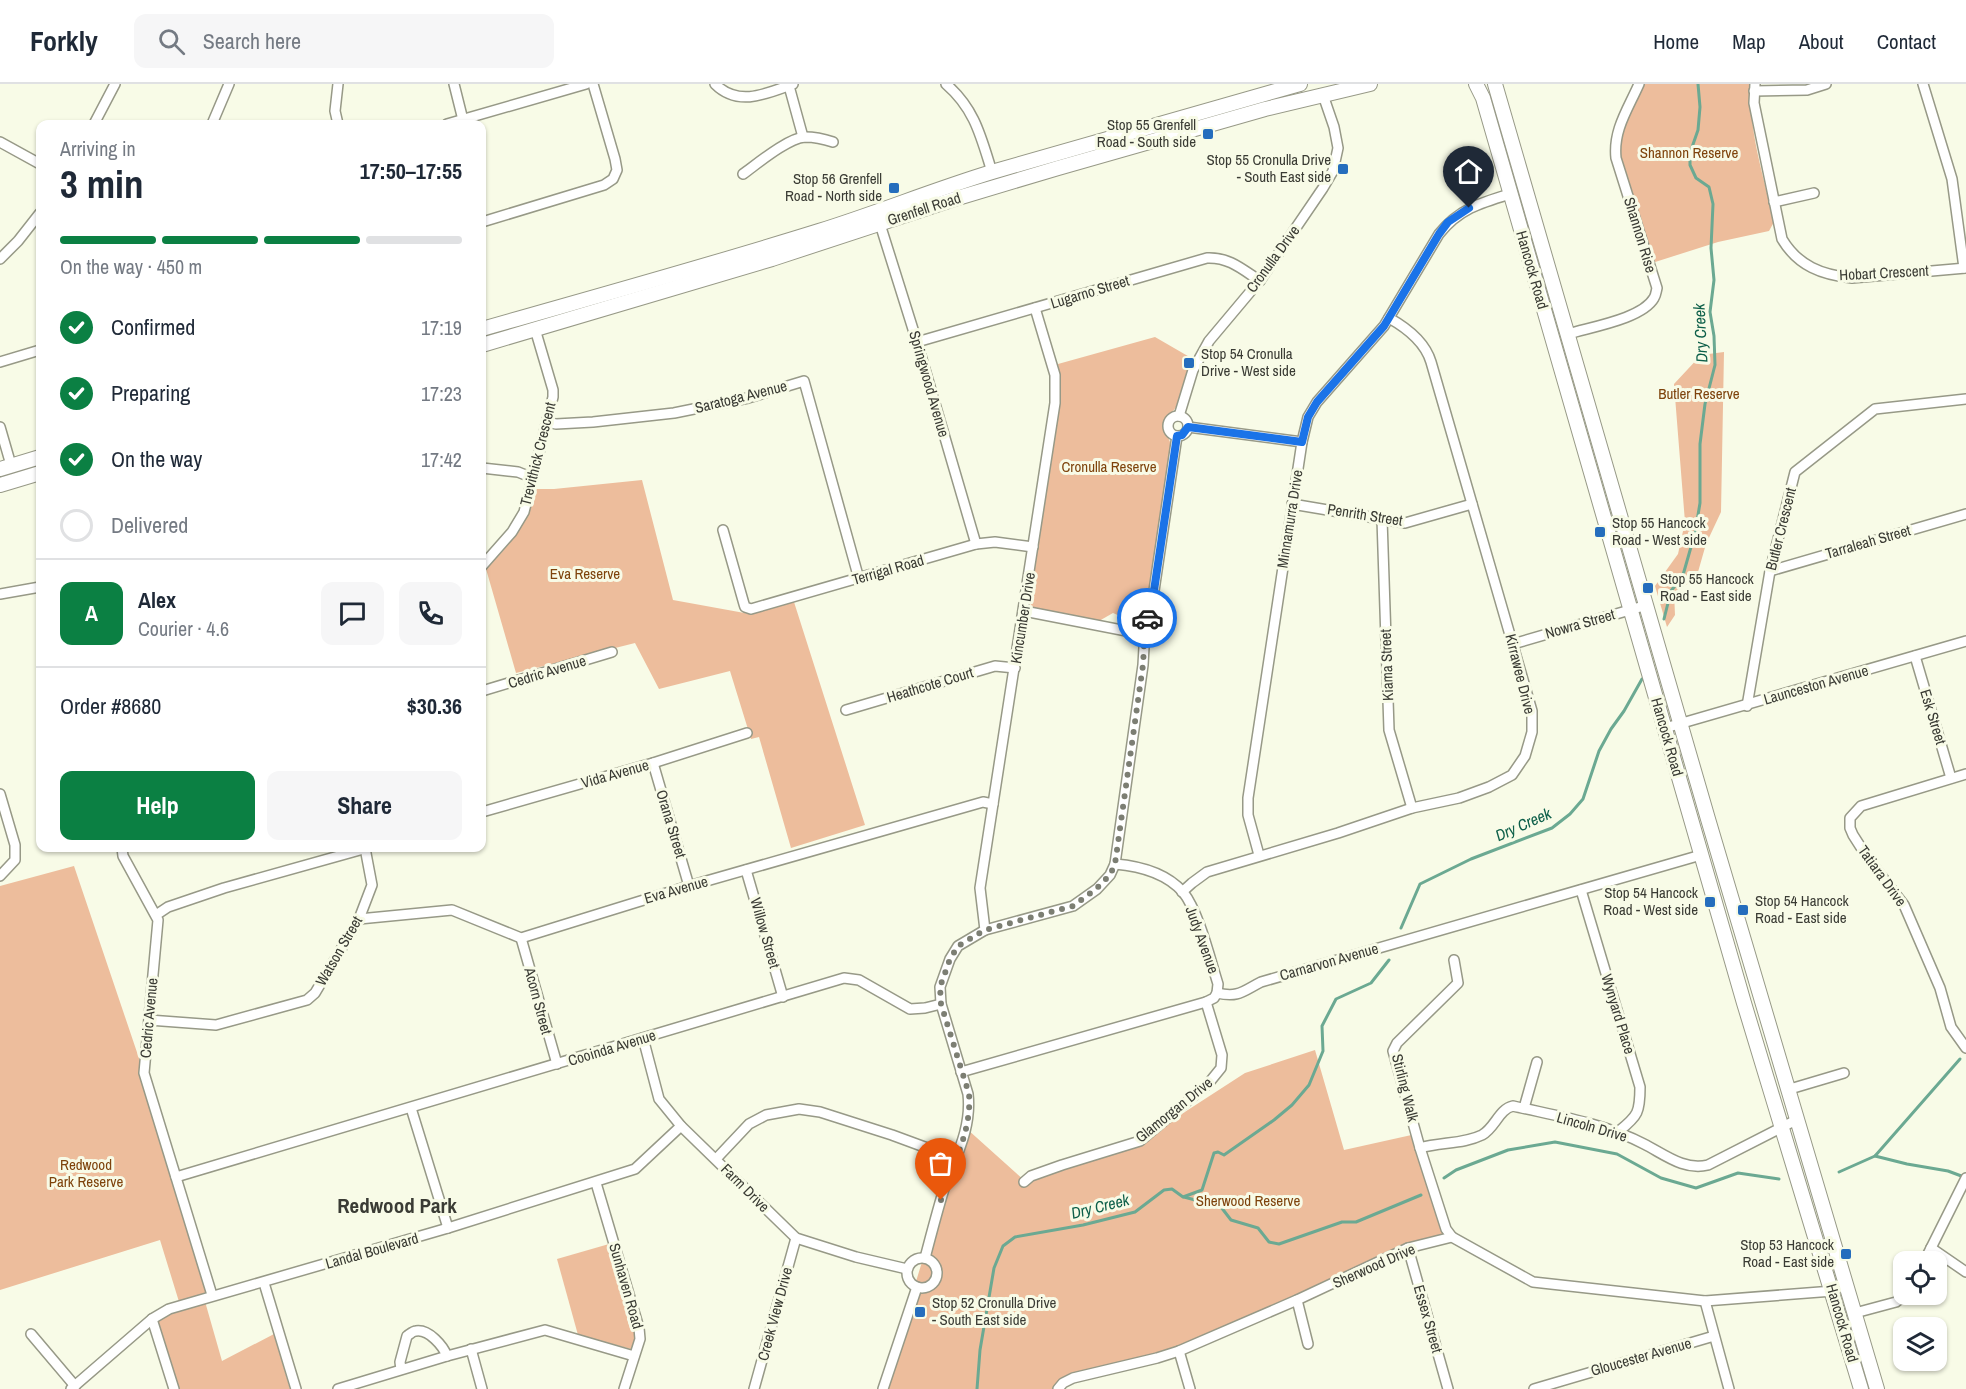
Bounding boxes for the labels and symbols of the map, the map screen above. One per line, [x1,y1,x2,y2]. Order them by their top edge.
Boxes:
place label: Stop 55 Grenfell Road - South side [1097,114,1196,152]
marker: Stop 55 Grenfell Road - South side [1201,127,1215,141]
park label: Shannon Reserve [1640,142,1738,163]
pin [1443,146,1494,208]
place label: Stop 55 Cronulla Drive - South East side [1207,149,1331,187]
marker: Stop 55 Cronulla Drive - South East side [1336,162,1350,176]
place label: Stop 56 Grenfell Road - North side [785,168,882,206]
marker: Stop 56 Grenfell Road - North side [887,181,901,195]
street label: Grenfell Road [885,187,963,230]
street label: Shannon Rise [1619,195,1662,275]
street label: Cronulla Drive [1241,221,1304,297]
street label: Hancock Road [1511,228,1554,312]
street label: Hobart Crescent [1839,260,1930,285]
street label: Lugarno Street [1048,269,1132,313]
water label: Dry Creek [1687,303,1713,363]
street label: Springwood Avenue [904,328,955,440]
place label: Stop 54 Cronulla Drive - West side [1201,343,1296,381]
marker: Stop 54 Cronulla Drive - West side [1182,356,1196,370]
street label: Saratoga Avenue [693,375,789,418]
park label: Butler Reserve [1658,383,1740,404]
street label: Trevithick Crescent [514,399,561,508]
park label: Cronulla Reserve [1061,456,1157,477]
street label: Minnamurra Drive [1271,468,1308,570]
street label: Butler Crescent [1760,485,1801,573]
street label: Penrith Street [1326,498,1405,531]
place label: Stop 55 Hancock Road - West side [1612,512,1707,550]
street label: Tarraleah Street [1823,519,1913,564]
marker: Stop 55 Hancock Road - West side [1593,525,1607,539]
street label: Terrigal Road [849,549,926,590]
park label: Eva Reserve [550,563,620,584]
place label: Stop 55 Hancock Road - East side [1660,568,1755,606]
street label: Kincumber Drive [1005,571,1040,665]
marker: Stop 55 Hancock Road - East side [1641,581,1655,595]
courier [1117,588,1177,648]
street label: Nowra Street [1542,603,1618,644]
street label: Kiama Street [1375,628,1398,701]
street label: Kirrawee Drive [1500,632,1541,716]
street label: Cedric Avenue [505,650,589,693]
street label: Launceston Avenue [1761,660,1871,709]
street label: Heathcote Court [884,661,976,708]
street label: Esk Street [1915,687,1952,748]
street label: Hancock Road [1646,695,1689,779]
street label: Vida Avenue [579,754,651,793]
street label: Orana Street [651,787,692,861]
water label: Dry Creek [1492,802,1555,846]
street label: Tatiara Drive [1853,841,1912,911]
street label: Eva Avenue [642,870,710,909]
place label: Stop 54 Hancock Road - West side [1603,882,1699,920]
place label: Stop 54 Hancock Road - East side [1755,890,1850,928]
street label: Willow Street [745,895,786,971]
marker: Stop 54 Hancock Road - West side [1703,895,1717,909]
street label: Judy Avenue [1181,903,1224,977]
marker: Stop 54 Hancock Road - East side [1736,903,1750,917]
street label: Watson Street [310,911,367,990]
street label: Carnarvon Avenue [1277,937,1381,986]
street label: Acorn Street [519,964,558,1037]
street label: Wynyard Place [1596,971,1641,1057]
street label: Cedric Avenue [135,977,162,1059]
street label: Cooinda Avenue [565,1024,658,1071]
street label: Stirling Walk [1387,1052,1424,1125]
street label: Glamorgan Drive [1131,1072,1217,1147]
street label: Lincoln Drive [1554,1106,1630,1147]
pin [915,1138,966,1200]
park label: Redwood Park Reserve [49,1154,123,1192]
street label: Farm Drive [716,1159,774,1217]
water label: Dry Creek [1069,1188,1132,1224]
park label: Sherwood Reserve [1196,1190,1300,1211]
district label: Redwood Park [337,1191,457,1220]
street label: Landal Boulevard [323,1227,421,1274]
place label: Stop 53 Hancock Road - East side [1740,1234,1835,1272]
street label: Sherwood Drive [1329,1238,1418,1293]
street label: Sunhaven Road [604,1241,649,1331]
marker: Stop 53 Hancock Road - East side [1839,1247,1853,1261]
street label: Creek View Drive [752,1265,797,1363]
street label: Hancock Road [1821,1281,1864,1365]
street label: Essex Street [1409,1282,1448,1356]
place label: Stop 52 Cronulla Drive - South East side [932,1292,1057,1330]
marker: Stop 52 Cronulla Drive - South East side [913,1305,927,1319]
street label: Gloucester Avenue [1588,1332,1694,1381]

